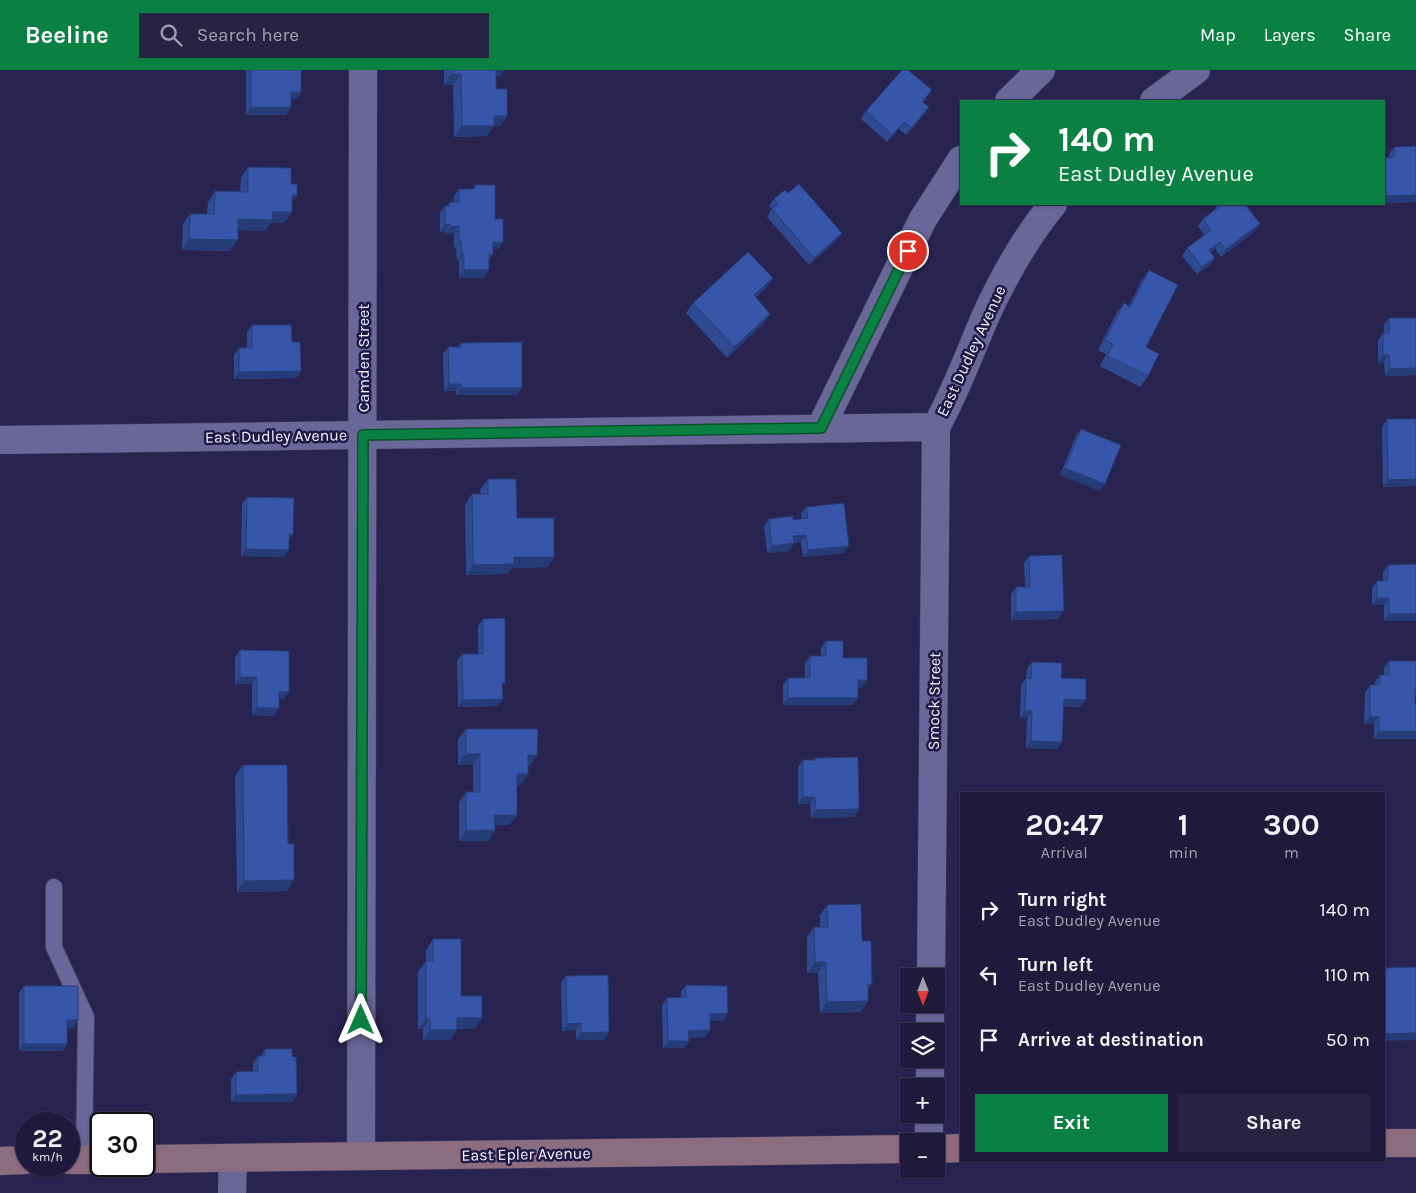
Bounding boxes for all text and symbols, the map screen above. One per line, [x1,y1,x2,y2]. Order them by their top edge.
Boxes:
search box [139,13,489,58]
text: Beeline [25,21,109,49]
icon: search [157,21,185,49]
text: Search here [197,24,299,46]
text: Map [1200,24,1236,46]
text: Layers [1264,24,1316,46]
text: Share [1344,24,1391,46]
text: 140 m [1058,119,1156,160]
icon: right [975,120,1040,185]
text: East Dudley Avenue [1058,161,1254,187]
pin [887,230,929,272]
icon: arrive [894,237,922,265]
street label: East Dudley Avenue [932,282,1010,420]
street label: Camden Street [354,304,373,412]
street label: East Dudley Avenue [205,425,347,447]
street label: Smock Street [924,652,944,750]
text: 20:47 [1025,807,1103,843]
text: 1 [1178,807,1189,843]
text: 300 [1263,807,1320,843]
text: Arrival [1041,843,1088,862]
text: min [1168,843,1198,862]
text: m [1284,843,1299,862]
text: Turn right [1018,889,1107,911]
icon: right [975,896,1003,924]
text: 140 m [1320,899,1370,921]
text: East Dudley Avenue [1018,911,1160,930]
text: Turn left [1018,954,1093,976]
icon: left [975,961,1003,989]
text: 110 m [1324,964,1370,986]
north arrow [900,968,945,1012]
map controls [900,968,945,1178]
text: East Dudley Avenue [1018,976,1160,995]
position arrow [334,993,386,1045]
button: layers [900,1023,945,1068]
icon: arrive [975,1026,1003,1054]
text: Arrive at destination [1018,1029,1204,1051]
text: 50 m [1326,1029,1370,1051]
button: + [900,1078,945,1123]
button: Exit [975,1094,1168,1152]
button: Share [1178,1094,1370,1152]
speed limit sign: 30 [90,1112,155,1177]
text: 22 [32,1124,63,1153]
button: − [900,1133,945,1178]
street label: East Epler Avenue [461,1143,591,1165]
text: km/h [32,1150,63,1164]

